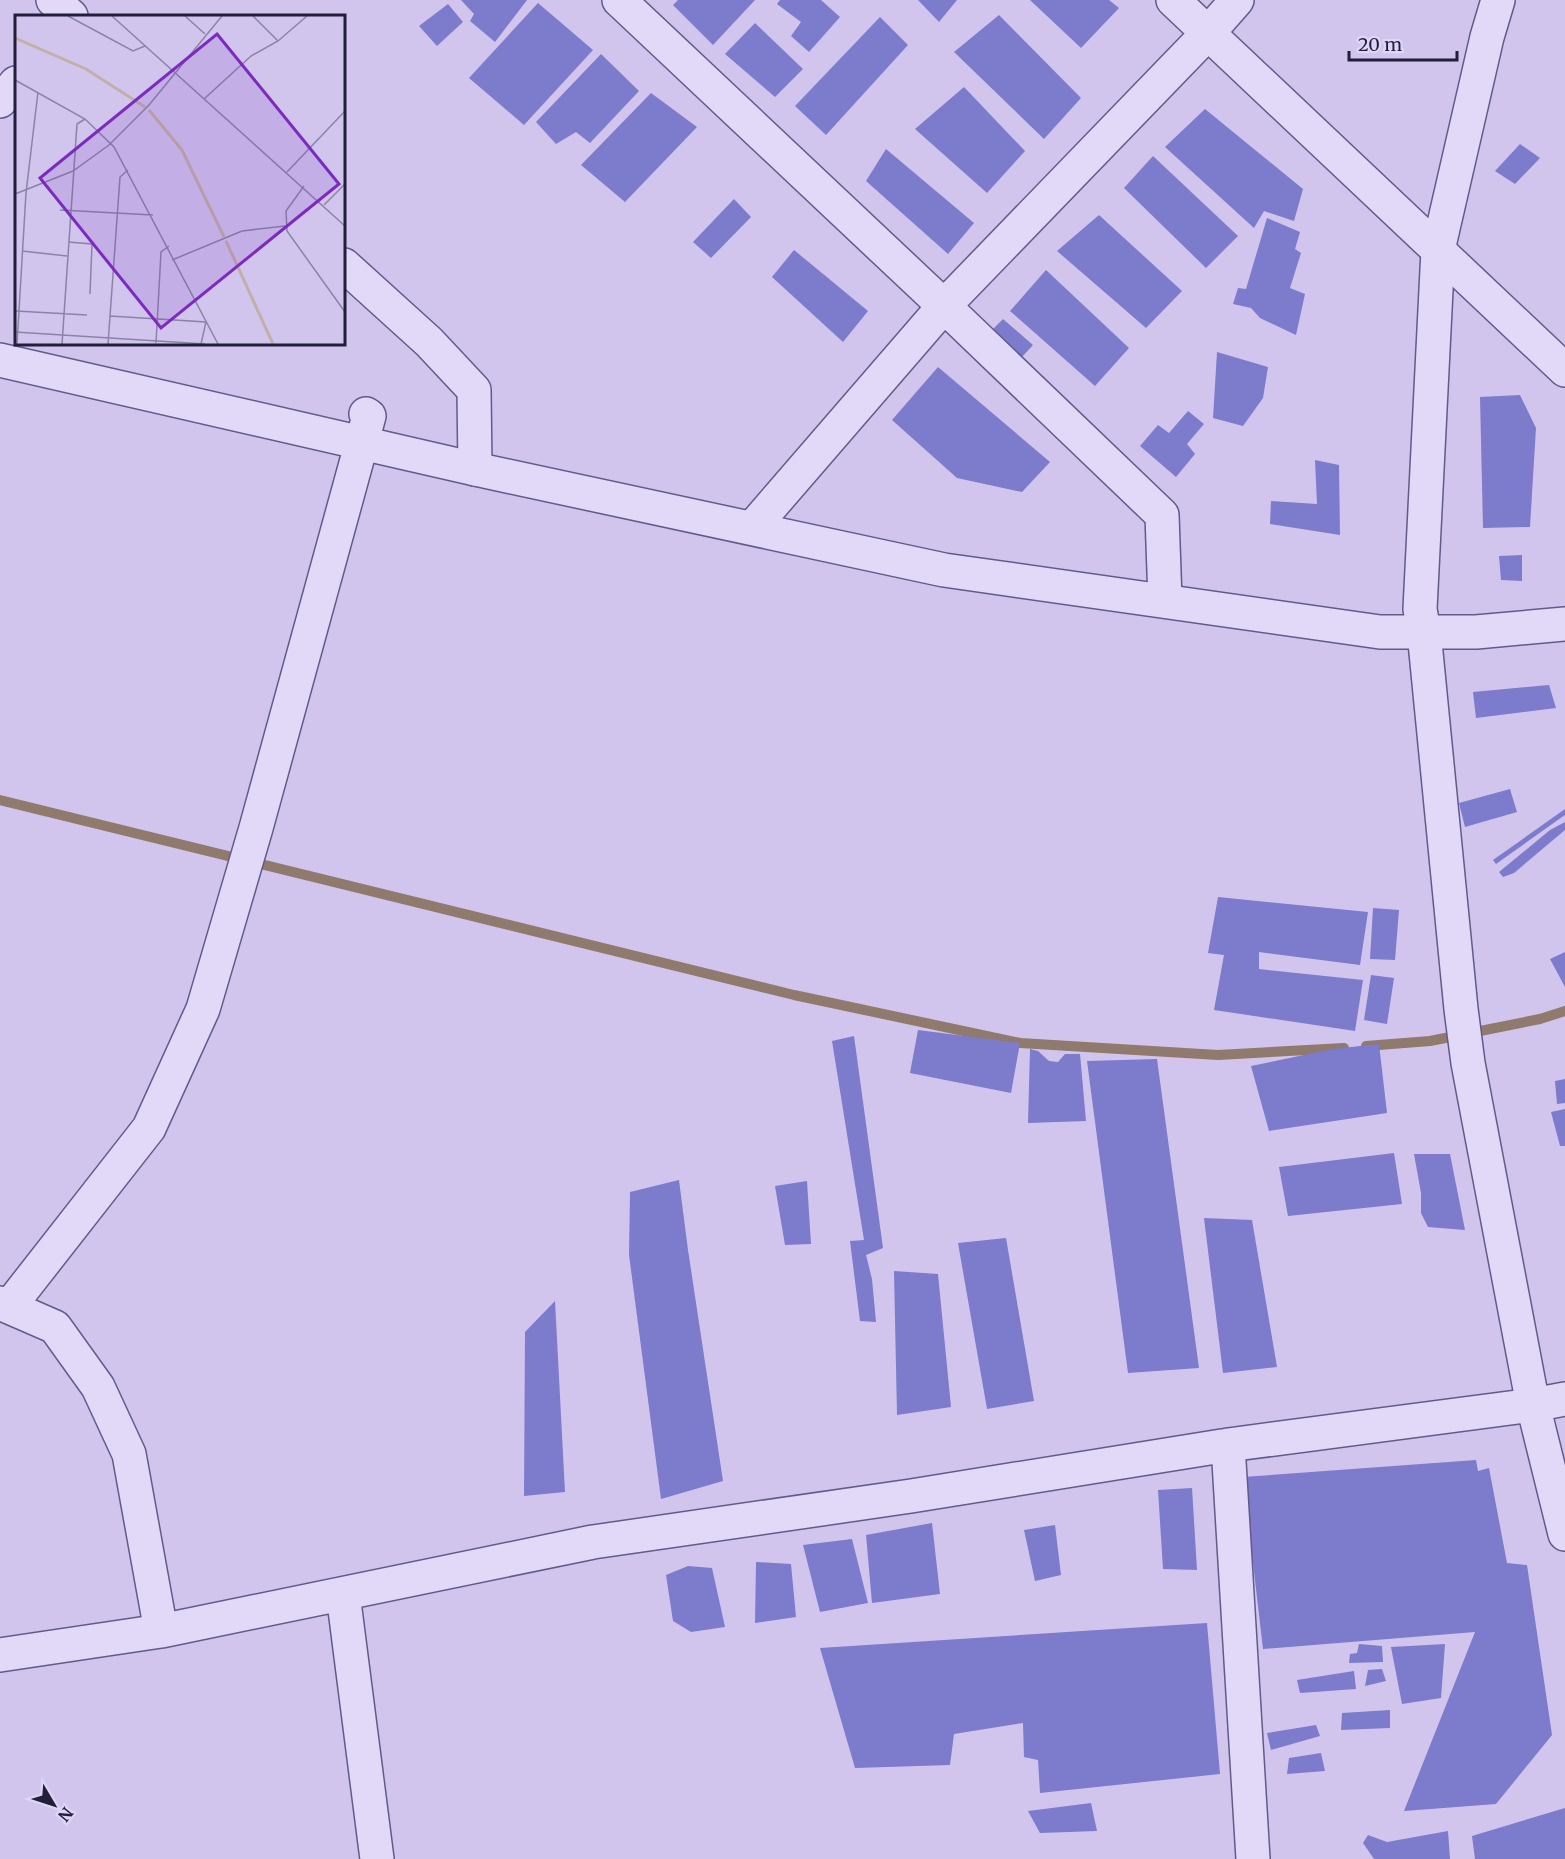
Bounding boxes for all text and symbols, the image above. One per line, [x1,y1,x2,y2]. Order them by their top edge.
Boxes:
inset map [15,15,345,345]
scale bar [1349,24,1457,62]
text: 20 m [1358,33,1402,56]
north arrow [24,1775,84,1835]
text: N [54,1803,77,1826]

